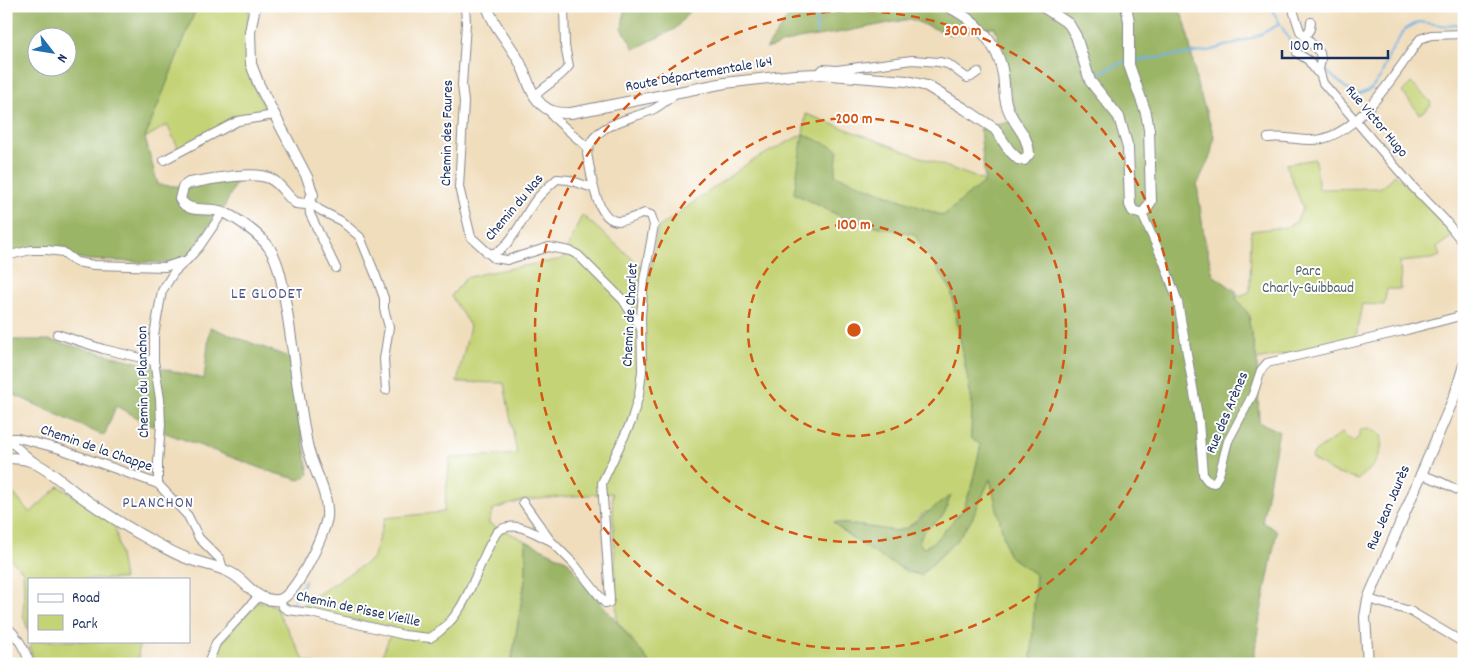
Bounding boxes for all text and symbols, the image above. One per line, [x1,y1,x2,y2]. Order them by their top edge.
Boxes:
text: 300 m [945,21,981,43]
north arrow [28,28,78,78]
scale bar [1282,28,1389,60]
text: 100 m [1290,36,1323,58]
text: N [51,50,72,66]
street label: Route Départementale 164 [624,51,774,99]
street label: Chemin des Faures [436,80,460,186]
street label: Rue Victor Hugo [1339,81,1413,163]
text: 200 m [836,109,872,131]
street label: Chemin du Nas [480,170,550,246]
text: 100 m [837,215,871,237]
park label: Parc Charly-Guibbaud [1262,261,1354,300]
street label: Chemin de Charlet [617,262,645,367]
district label: LE GLODET [231,283,303,306]
centre of rings [845,321,863,339]
street label: Chemin du Planchon [132,326,156,438]
street label: Rue des Arènes [1201,369,1255,457]
street label: Chemin de la Chappe [37,420,155,479]
street label: Rue Jean Jaurès [1361,462,1417,554]
district label: PLANCHON [122,492,194,515]
legend [28,578,190,642]
street label: Chemin de Pisse Vieille [294,586,423,634]
text: Road [72,588,100,610]
text: Park [72,614,98,636]

